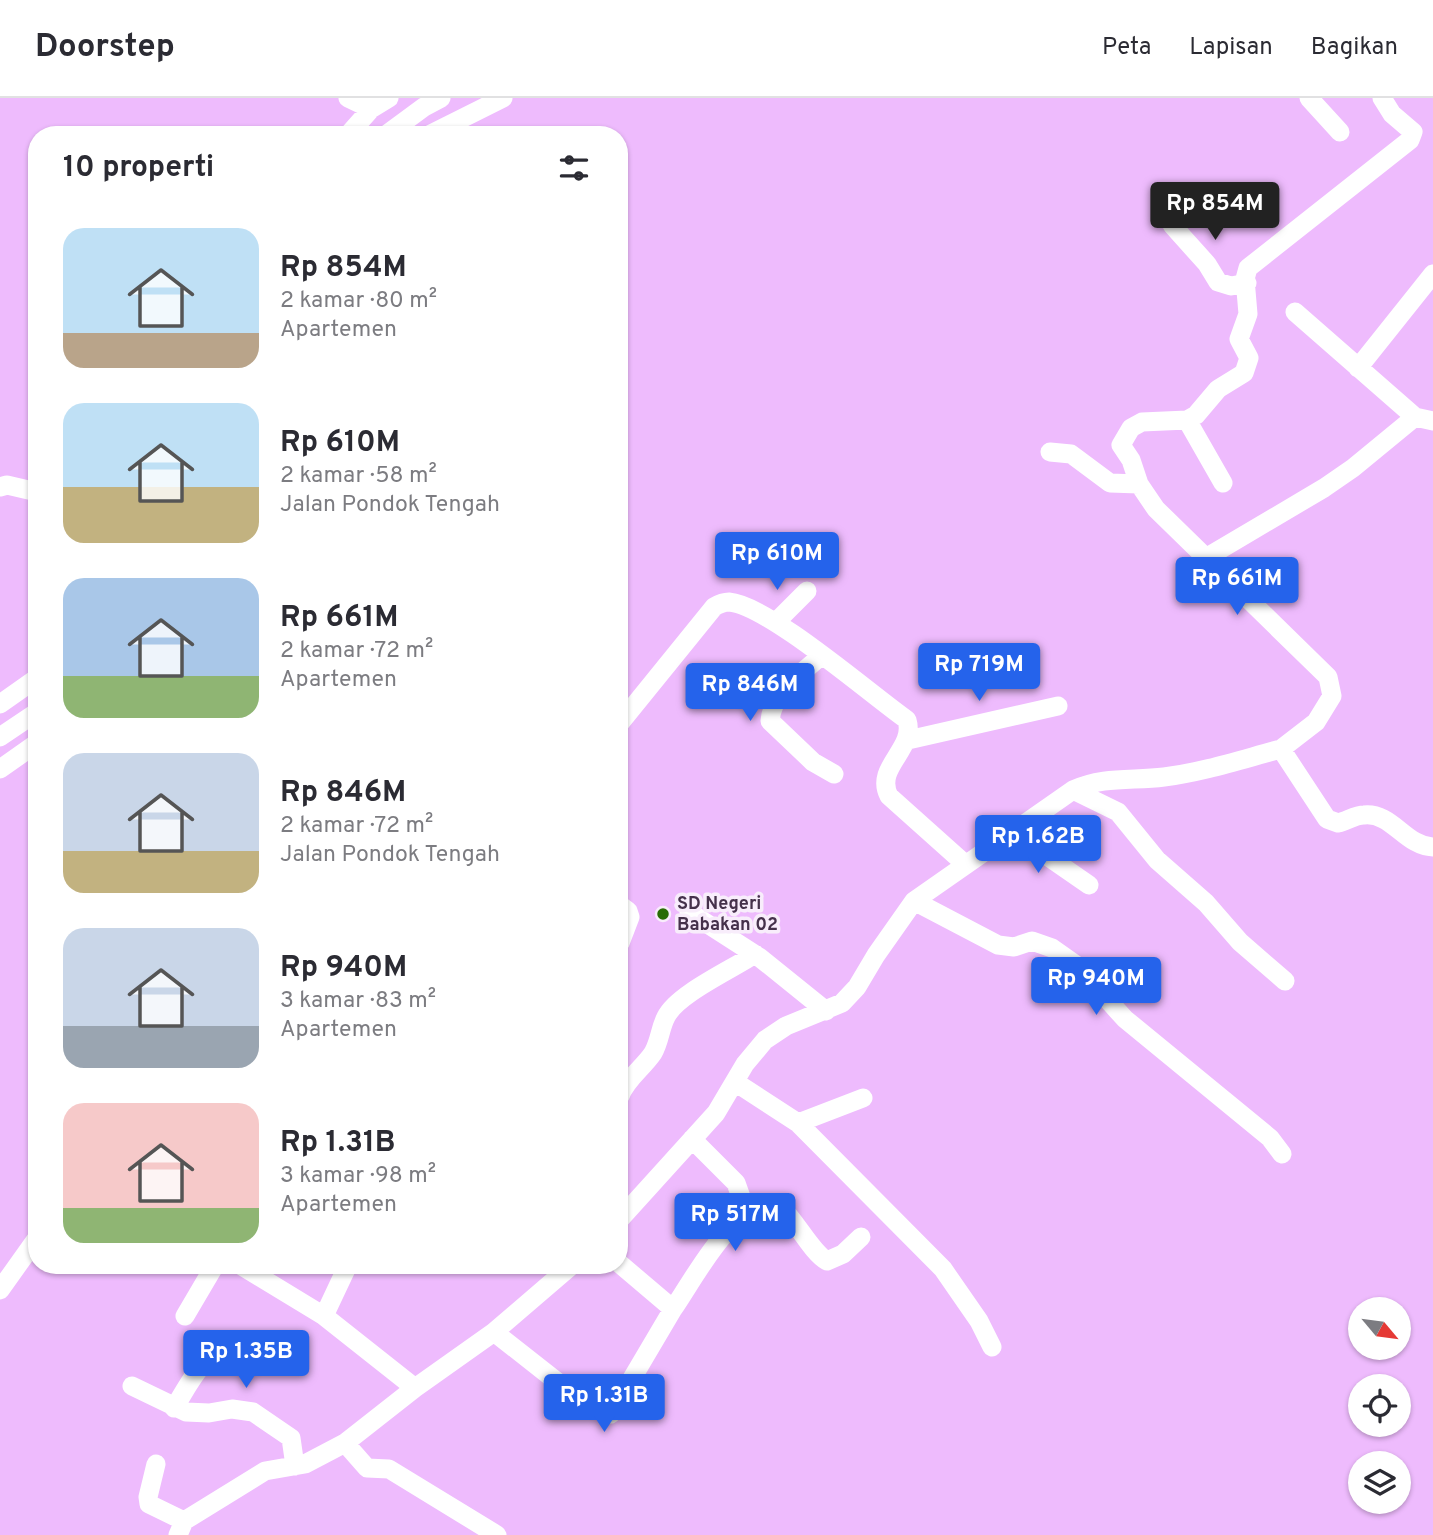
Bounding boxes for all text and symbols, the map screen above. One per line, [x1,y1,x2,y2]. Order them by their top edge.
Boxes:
text: Doorstep [35,27,175,69]
text: Peta [1102,33,1151,63]
text: Lapisan [1189,33,1273,63]
text: Bagikan [1311,33,1398,63]
icon: filters [555,149,593,187]
text: 10 properti [63,150,214,187]
pin: Rp 854M [1150,183,1280,242]
text: Rp 854M [1166,190,1264,219]
text: Rp 854M [280,250,407,287]
icon: home [119,256,203,340]
text: 2 kamar · 80 m² [280,287,437,316]
text: Apartemen [280,316,397,345]
text: Rp 610M [280,425,400,462]
icon: home [119,431,203,515]
text: 2 kamar · 58 m² [280,462,437,491]
text: Jalan Pondok Tengah [280,491,500,520]
pin: Rp 610M [712,532,842,592]
text: Rp 610M [731,540,823,569]
pin: Rp 661M [1172,558,1302,617]
text: Rp 661M [1192,565,1282,594]
text: Rp 661M [280,600,399,637]
icon: home [119,606,203,690]
text: 2 kamar · 72 m² [280,637,433,666]
pin: Rp 719M [914,644,1044,703]
text: Rp 719M [934,651,1024,680]
pin: Rp 846M [685,664,815,723]
text: Apartemen [280,666,397,695]
text: Rp 846M [702,671,798,700]
text: Rp 846M [280,775,406,812]
icon: home [119,781,203,865]
text: 2 kamar · 72 m² [280,812,433,841]
pin: Rp 1.62B [966,816,1110,875]
text: Rp 1.62B [991,823,1085,852]
text: Jalan Pondok Tengah [280,841,500,870]
place label: SD Negeri Babakan 02 [677,893,778,937]
marker: SD Negeri Babakan 02 [655,906,671,922]
text: Rp 940M [280,950,407,987]
icon: home [119,956,203,1040]
pin: Rp 940M [1031,958,1161,1017]
text: Rp 940M [1047,965,1145,994]
text: 3 kamar · 83 m² [280,987,436,1016]
text: Apartemen [280,1016,397,1045]
text: Rp 1.31B [280,1125,396,1162]
icon: home [119,1131,203,1215]
text: 3 kamar · 98 m² [280,1162,436,1191]
text: Apartemen [280,1191,397,1220]
pin: Rp 517M [670,1194,800,1253]
text: Rp 517M [690,1201,780,1230]
north arrow [1348,1297,1410,1360]
map controls [1348,1297,1411,1514]
pin: Rp 1.35B [174,1330,318,1390]
text: Rp 1.35B [199,1338,293,1367]
pin: Rp 1.31B [532,1374,676,1434]
button: locate [1348,1374,1411,1437]
text: Rp 1.31B [560,1382,648,1411]
button: layers [1348,1451,1411,1514]

